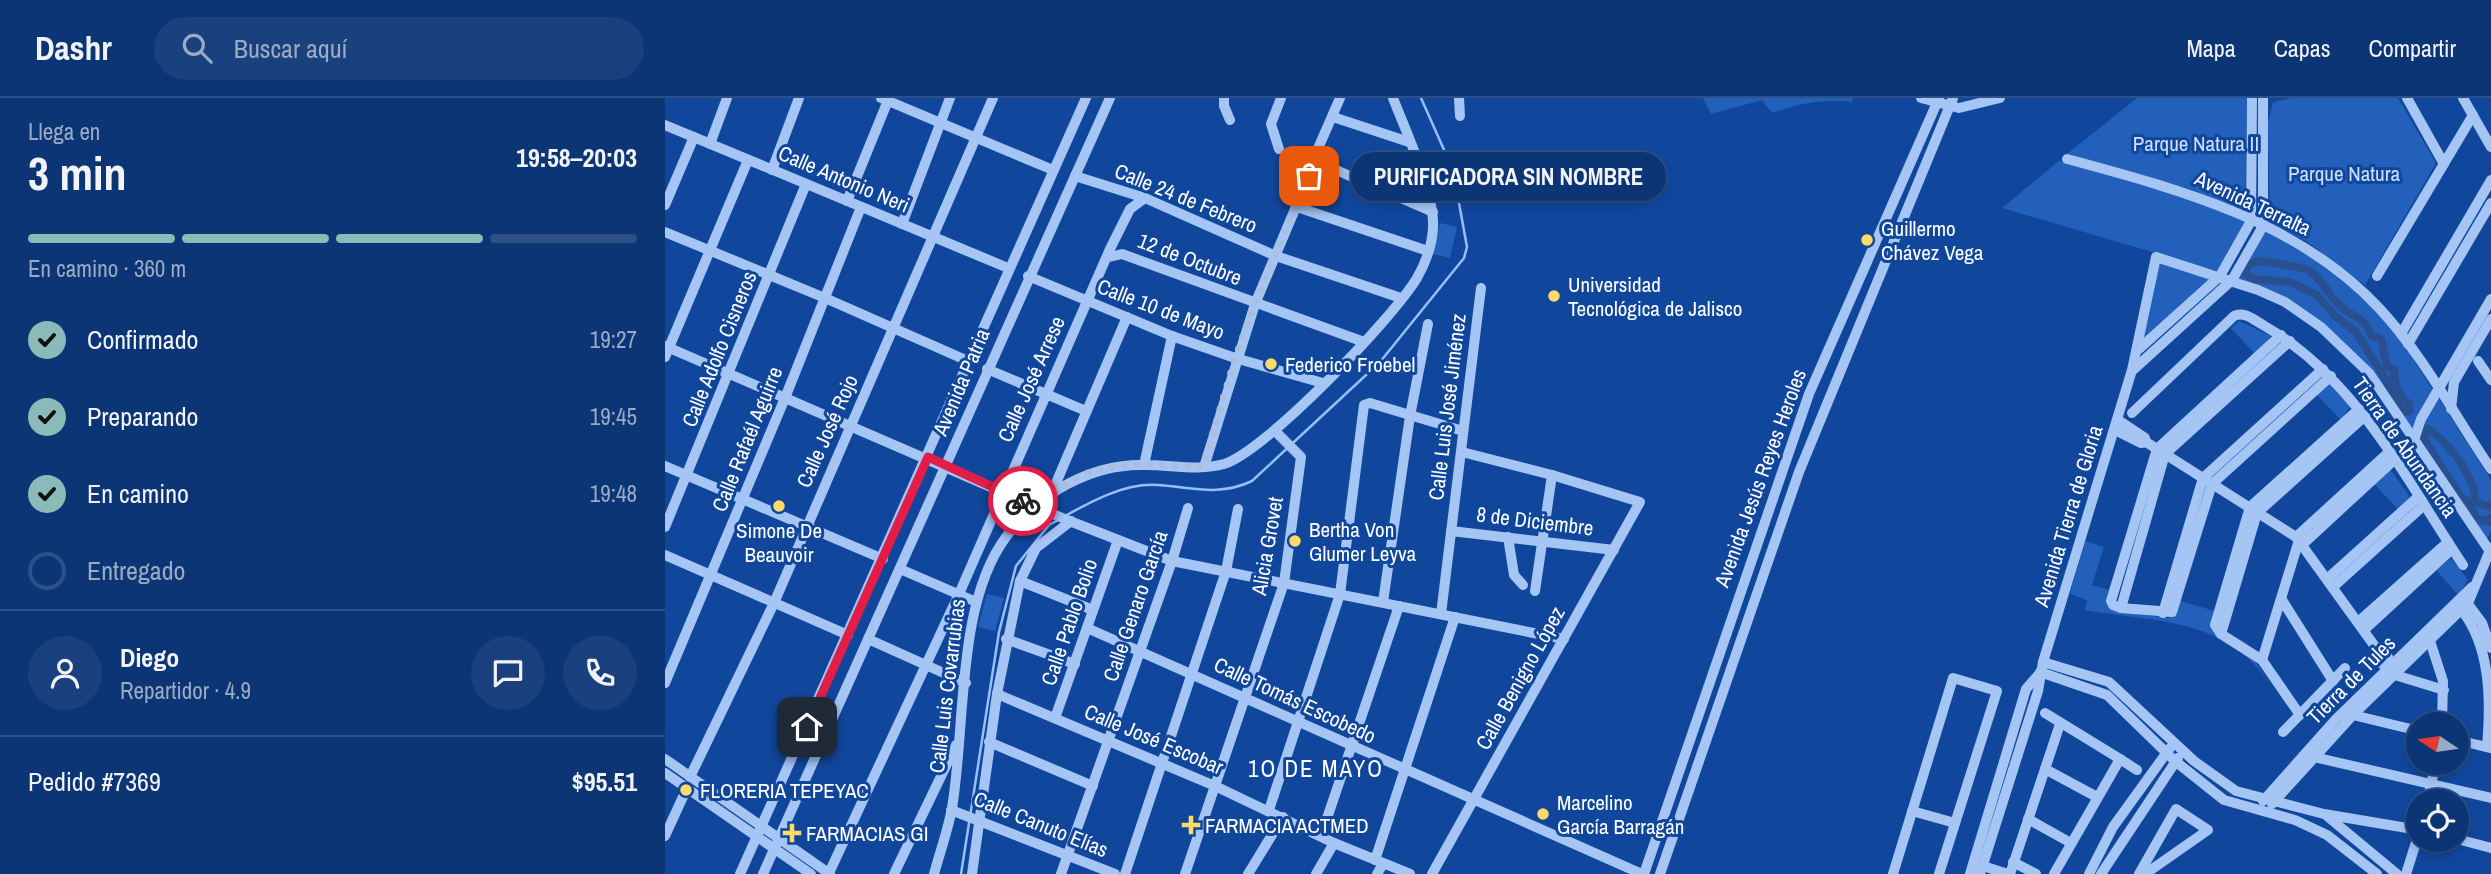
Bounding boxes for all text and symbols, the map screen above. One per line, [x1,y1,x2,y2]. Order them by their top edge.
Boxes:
search box [154,17,644,80]
text: Dashr [35,26,112,70]
icon: search [178,29,216,67]
text: Buscar aquí [234,31,347,66]
text: Mapa [2186,32,2236,64]
text: Capas [2274,32,2331,64]
text: Compartir [2369,32,2456,64]
text: Llega en [28,116,100,147]
park label: Parque Natura II [2133,129,2259,158]
street label: Calle Antonio Neri [774,138,914,220]
text: 19:58–20:03 [516,140,637,175]
text: 3 min [28,142,127,204]
pin [1279,146,1339,206]
callout: PURIFICADORA SIN NOMBRE [1351,152,1666,200]
street label: Calle 24 de Febrero [1110,156,1262,240]
icon: bag [1290,157,1328,195]
park label: Parque Natura [2288,159,2400,188]
text: PURIFICADORA SIN NOMBRE [1374,161,1643,192]
street label: Avenida Terralta [2189,163,2316,243]
place label: Guillermo Chávez Vega [1881,214,1984,267]
street label: 12 de Octubre [1134,226,1246,292]
marker: Guillermo Chávez Vega [1859,232,1875,248]
text: En camino · 360 m [28,253,186,284]
street label: Calle Adolfo Cisneros [675,267,763,431]
place label: Universidad Tecnológica de Jalisco [1568,270,1742,323]
street label: Calle 10 de Mayo [1093,271,1229,347]
marker: Universidad Tecnológica de Jalisco [1546,288,1562,304]
street label: Calle José Arrese [990,311,1072,447]
street label: Calle Luis José Jiménez [1421,312,1473,502]
icon: check [28,321,66,359]
text: Confirmado [87,322,198,357]
text: 19:27 [590,324,637,355]
street label: Avenida Patria [925,324,997,441]
place label: Federico Froebel [1285,350,1415,379]
marker: Federico Froebel [1263,356,1279,372]
street label: Calle Rafaél Aguirre [705,362,789,516]
street label: Avenida Jesús Reyes Heroles [1707,365,1813,592]
street label: Calle José Rojo [789,370,865,492]
street label: Tierra de Abundancia [2346,371,2465,523]
icon: check [28,398,66,436]
text: Preparando [87,399,198,434]
text: 19:45 [590,401,637,432]
street label: Avenida Tierra de Gloria [2026,421,2110,611]
courier [988,466,1058,536]
icon: check [28,475,66,513]
text: En camino [87,476,189,511]
text: 19:48 [590,478,637,509]
icon: bike [1004,482,1042,520]
street label: Alicia Grovet [1244,494,1290,599]
marker: Simone De Beauvoir [771,498,787,514]
street label: 8 de Diciembre [1475,499,1595,543]
place label: Bertha Von Glumer Leyva [1309,515,1417,568]
place label: Simone De Beauvoir [736,516,822,569]
street label: Calle Genaro García [1096,526,1175,685]
marker: Bertha Von Glumer Leyva [1287,533,1303,549]
text: Entregado [87,553,185,588]
street label: Calle Pablo Bolio [1034,555,1104,689]
street label: Calle Luis Covarrubias [922,597,972,775]
street label: Calle Benigno López [1469,601,1572,755]
street label: Tierra de Tules [2300,629,2402,731]
button: person [28,636,102,710]
button: chat [471,636,545,710]
button: phone [563,636,637,710]
text: Diego [120,640,179,675]
street label: Calle Tomás Escobedo [1209,650,1381,750]
text: Repartidor · 4.9 [120,675,251,706]
pin [777,697,837,757]
street label: Calle José Escobar [1080,697,1228,781]
icon: home [788,708,826,746]
north arrow [2406,712,2469,775]
map controls [2406,712,2469,852]
district label: 1O DE MAYO [1248,753,1384,784]
text: Pedido #7369 [28,764,161,799]
text: $95.51 [572,764,637,799]
place label: FLORERIA TEPEYAC [700,776,869,805]
marker: FLORERIA TEPEYAC [678,782,694,798]
street label: Calle Canuto Elías [969,784,1113,864]
place label: Marcelino García Barragán [1557,788,1684,841]
button: locate [2406,789,2469,852]
marker: Marcelino García Barragán [1535,806,1551,822]
place label: FARMACIA ACTMED [1205,811,1369,840]
marker: FARMACIA ACTMED [1183,817,1199,833]
place label: FARMACIAS GI [806,819,929,848]
marker: FARMACIAS GI [784,825,800,841]

